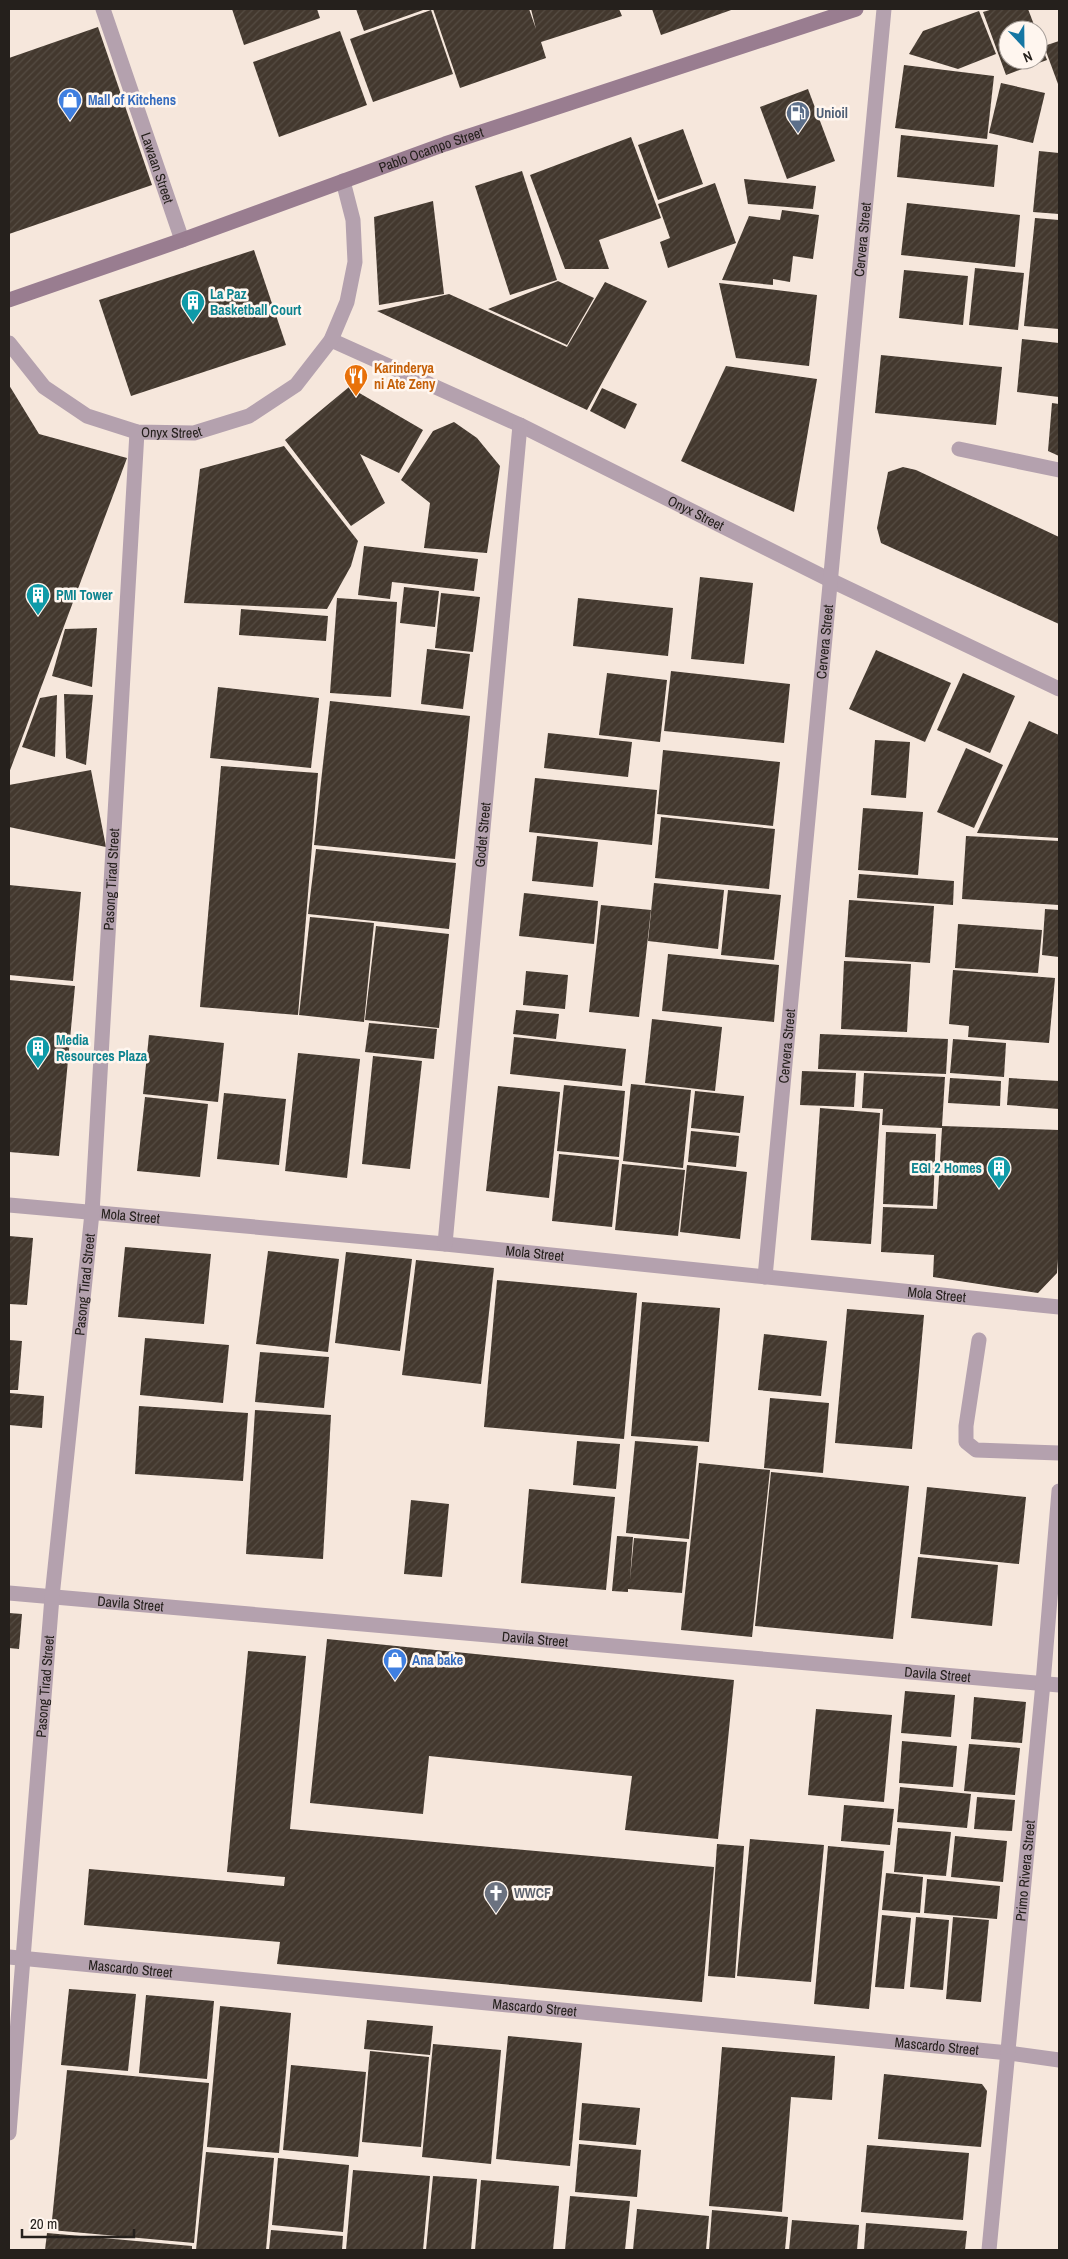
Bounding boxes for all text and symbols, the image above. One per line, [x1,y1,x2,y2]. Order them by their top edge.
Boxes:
north arrow [998,20,1048,70]
text: N [1021,47,1035,67]
shop icon: Mall of Kitchens [57,87,83,121]
place label: Mall of Kitchens [88,91,176,109]
fuel station icon: Unioil [785,100,811,134]
place label: Unioil [816,104,848,122]
street label: Pablo Ocampo Street [376,123,486,176]
street label: Lawaan Street [137,130,178,206]
street label: Cervera Street [850,201,875,278]
place label: La Paz Basketball Court [210,285,301,319]
building icon: La Paz Basketball Court [180,289,206,323]
place label: Karinderya ni Ate Zeny [374,359,436,393]
restaurant icon: Karinderya ni Ate Zeny [343,363,369,397]
street label: Onyx Street [141,422,204,442]
street label: Onyx Street [665,491,727,535]
building icon: PMI Tower [25,582,51,616]
place label: PMI Tower [56,586,113,604]
street label: Cervera Street [812,604,837,680]
street label: Godet Street [471,801,494,868]
street label: Pasong Tirad Street [99,828,123,931]
street label: Cervera Street [774,1008,799,1084]
place label: Media Resources Plaza [56,1031,148,1065]
building icon: Media Resources Plaza [25,1035,51,1069]
building icon: EGI 2 Homes [986,1155,1012,1189]
place label: EGI 2 Homes [911,1159,982,1177]
street label: Mola Street [100,1204,161,1227]
street label: Pasong Tirad Street [70,1233,99,1336]
street label: Mola Street [505,1241,565,1265]
street label: Mola Street [907,1282,967,1306]
street label: Davila Street [97,1592,164,1616]
street label: Davila Street [501,1627,569,1651]
street label: Pasong Tirad Street [32,1635,58,1738]
shop icon: Ana bake [382,1647,408,1681]
place label: Ana bake [412,1651,463,1669]
street label: Davila Street [904,1662,971,1686]
street label: Primo Rivera Street [1011,1819,1039,1922]
church icon: WWCF [483,1880,509,1914]
place label: WWCF [514,1884,551,1902]
street label: Mascardo Street [88,1956,173,1982]
street label: Mascardo Street [492,1994,577,2020]
street label: Mascardo Street [894,2033,980,2059]
scale bar [22,2206,135,2238]
text: 20 m [30,2213,57,2234]

